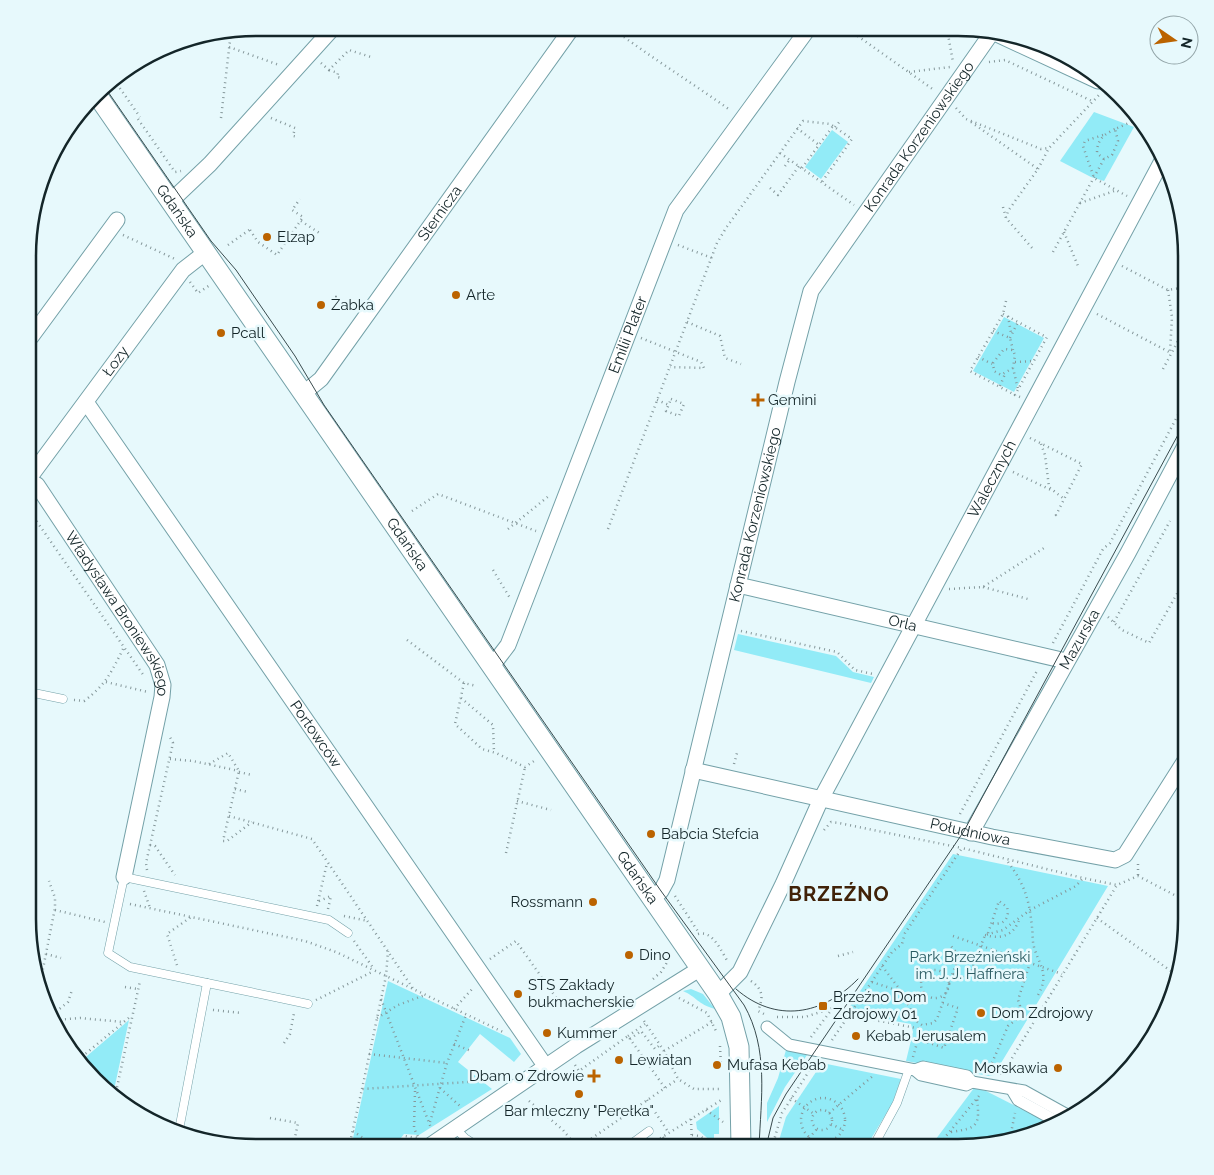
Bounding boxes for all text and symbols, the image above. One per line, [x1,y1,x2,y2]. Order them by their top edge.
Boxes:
north arrow [1149,15,1199,65]
text: N [1178,36,1196,50]
street label: Konrada Korzeniowskiego [860,58,978,215]
street label: Gdańska [153,181,202,241]
street label: Sternicza [414,182,466,244]
place label: Elzap [277,228,315,246]
marker: Elzap [261,231,273,243]
place label: Arte [466,286,495,304]
marker: Arte [450,289,462,301]
street label: Emilii Plater [605,293,651,376]
place label: Żabka [331,295,374,314]
marker: Żabka [315,299,327,311]
place label: Pcall [231,324,266,342]
marker: Pcall [215,327,227,339]
street label: Łozy [99,343,133,380]
place label: Gemini [768,391,817,409]
marker: Gemini [752,394,764,406]
street label: Konrada Korzeniowskiego [725,425,785,604]
street label: Walecznych [964,437,1020,521]
street label: Gdańska [383,514,432,574]
street label: Władysława Broniewskiego [61,528,172,697]
street label: Mazurska [1056,606,1104,673]
street label: Orla [887,611,919,635]
street label: Portowców [286,697,345,771]
street label: Południowa [928,814,1012,849]
place label: Babcia Stefcia [661,825,759,843]
marker: Babcia Stefcia [645,828,657,840]
street label: Gdańska [613,848,662,907]
district label: BRZEŹNO [788,882,890,906]
place label: Rossmann [511,893,583,911]
marker: Rossmann [587,896,599,908]
place label: Dino [639,946,671,964]
park label: Park Brzeźnieński im. J. J. Haffnera [909,948,1031,983]
marker: Dino [623,949,635,961]
place label: STS Zakłady bukmacherskie [528,976,635,1011]
marker: STS Zakłady bukmacherskie [512,988,524,1000]
place label: Brzeźno Dom Zdrojowy 01 [833,988,926,1023]
marker: Brzeźno Dom Zdrojowy 01 [817,1000,829,1012]
place label: Dom Zdrojowy [991,1004,1093,1022]
marker: Dom Zdrojowy [975,1007,987,1019]
place label: Kummer [557,1024,618,1042]
marker: Kummer [541,1027,553,1039]
place label: Kebab Jerusalem [866,1027,986,1045]
marker: Kebab Jerusalem [850,1030,862,1042]
place label: Lewiatan [629,1051,692,1069]
marker: Lewiatan [613,1054,625,1066]
place label: Mufasa Kebab [727,1056,826,1074]
marker: Mufasa Kebab [711,1059,723,1071]
place label: Morskawia [974,1059,1048,1077]
marker: Morskawia [1052,1062,1064,1074]
place label: Dbam o Zdrowie [469,1067,584,1085]
marker: Dbam o Zdrowie [588,1070,600,1082]
marker: Bar mleczny "Perełka" [573,1088,585,1100]
place label: Bar mleczny "Perełka" [504,1102,654,1120]

